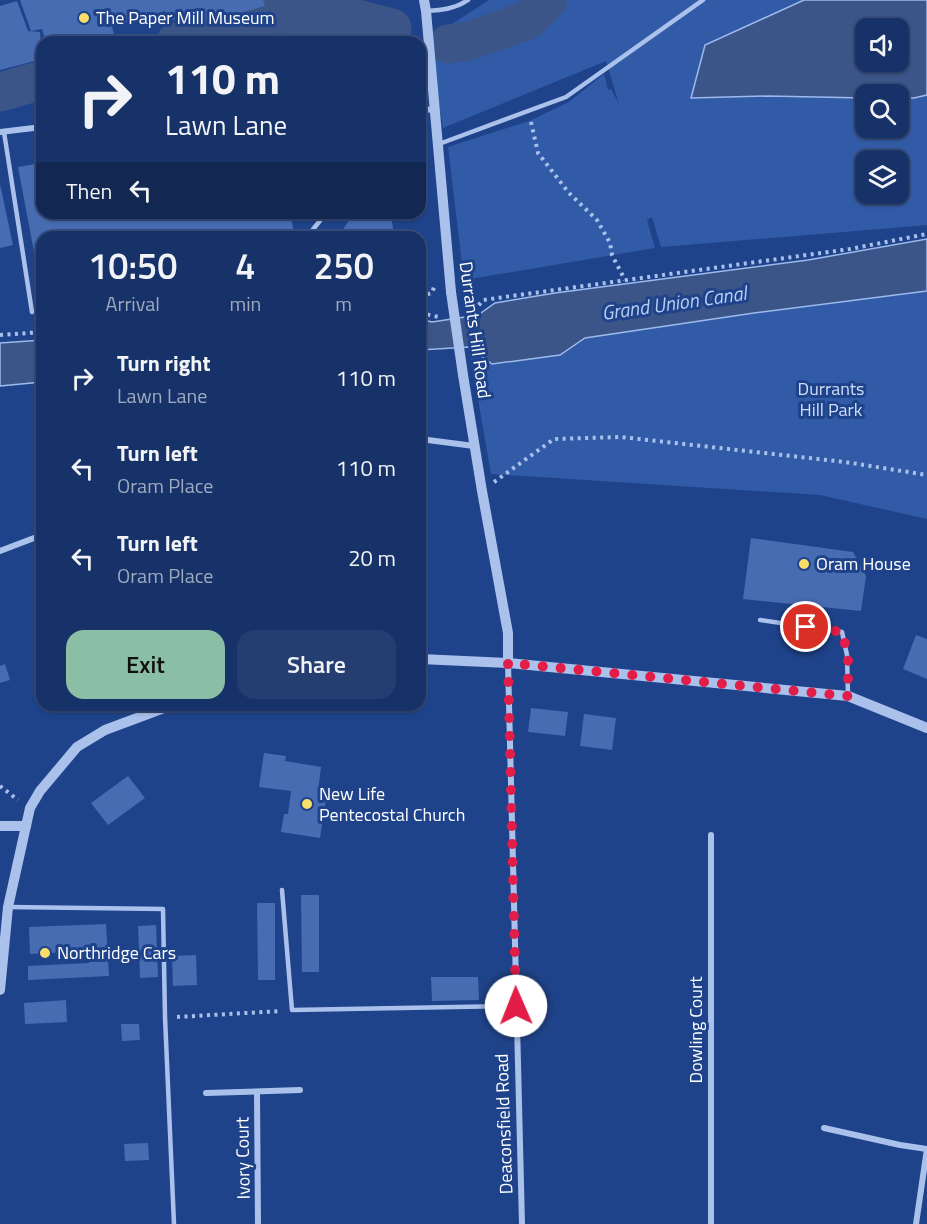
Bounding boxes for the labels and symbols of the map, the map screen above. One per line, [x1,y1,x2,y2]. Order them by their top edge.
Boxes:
place label: The Paper Mill Museum [96,4,275,31]
marker: The Paper Mill Museum [77,11,91,25]
street label: Durrants Hill Road [453,260,498,400]
water label: Grand Union Canal [599,277,751,328]
park label: Durrants Hill Park [798,375,864,423]
place label: Oram House [816,550,911,577]
marker: Oram House [797,557,811,571]
pin [780,601,831,652]
place label: New Life Pentecostal Church [319,780,465,828]
marker: New Life Pentecostal Church [300,797,314,811]
place label: Northridge Cars [57,939,176,966]
marker: Northridge Cars [38,946,52,960]
position arrow [484,974,548,1038]
street label: Dowling Court [682,976,709,1083]
street label: Deaconsfield Road [488,1053,519,1195]
street label: Ivory Court [228,1116,257,1200]

